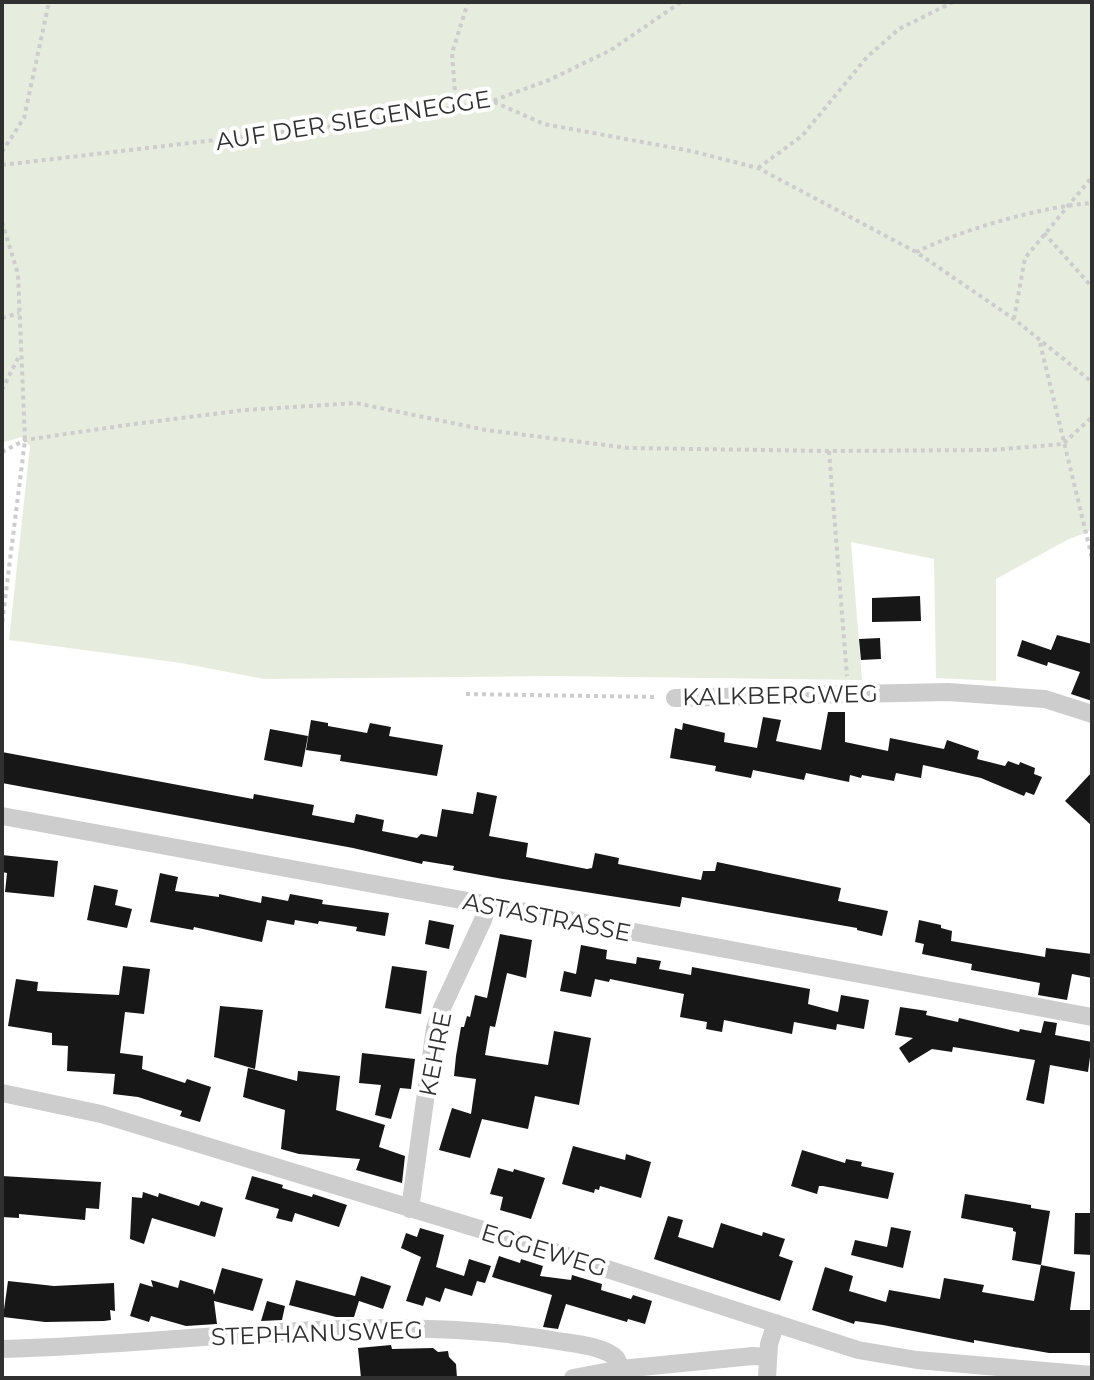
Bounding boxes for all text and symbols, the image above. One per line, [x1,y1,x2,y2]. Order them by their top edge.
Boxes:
street label: AUF DER SIEGENEGGE [213,84,493,156]
street label: KALKBERGWEG [682,679,878,711]
street label: ASTASTRASSE [461,887,633,947]
street label: KEHRE [413,1009,457,1099]
street label: EGGEWEG [478,1217,610,1283]
street label: STEPHANUSWEG [210,1315,424,1351]

